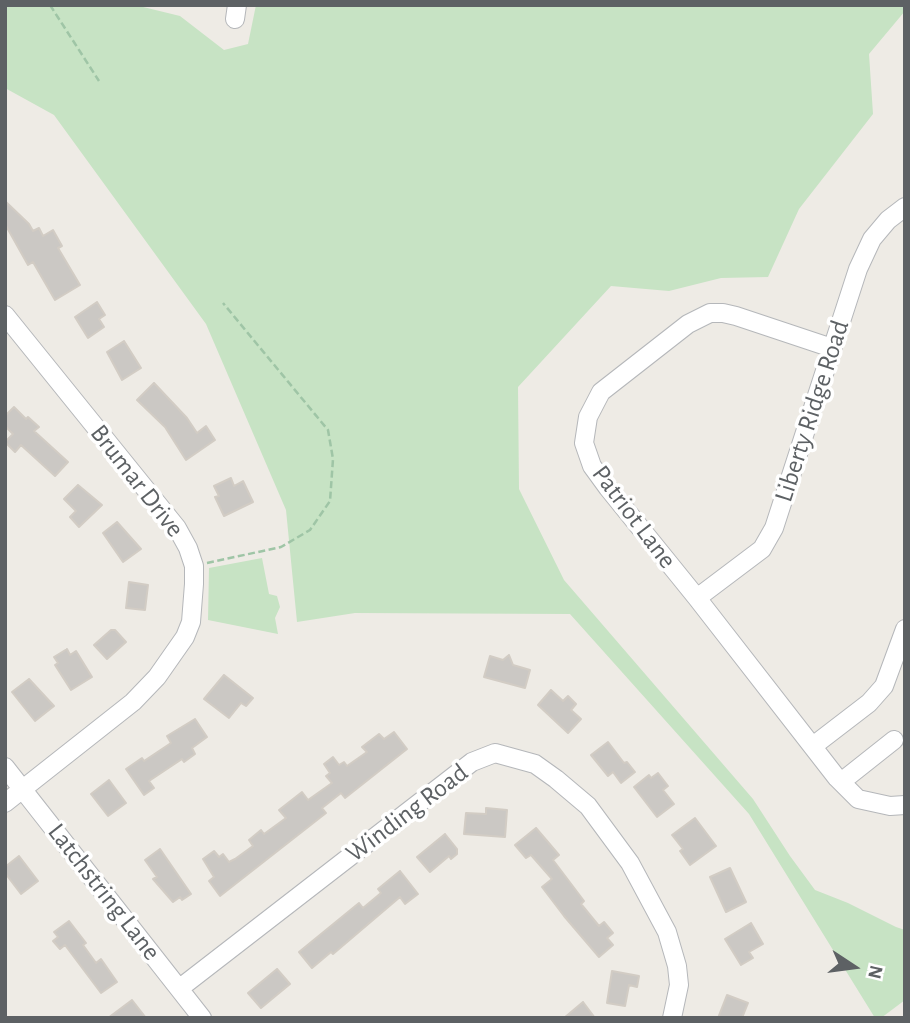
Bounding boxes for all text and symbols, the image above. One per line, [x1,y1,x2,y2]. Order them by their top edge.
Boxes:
street label: Liberty Ridge Road [768,316,856,506]
street label: Brumar Drive [83,418,191,544]
street label: Patriot Lane [585,459,683,575]
street label: Winding Road [340,757,474,869]
street label: Latchstring Lane [41,817,167,967]
north arrow [819,932,889,1002]
text: N [864,963,886,980]

